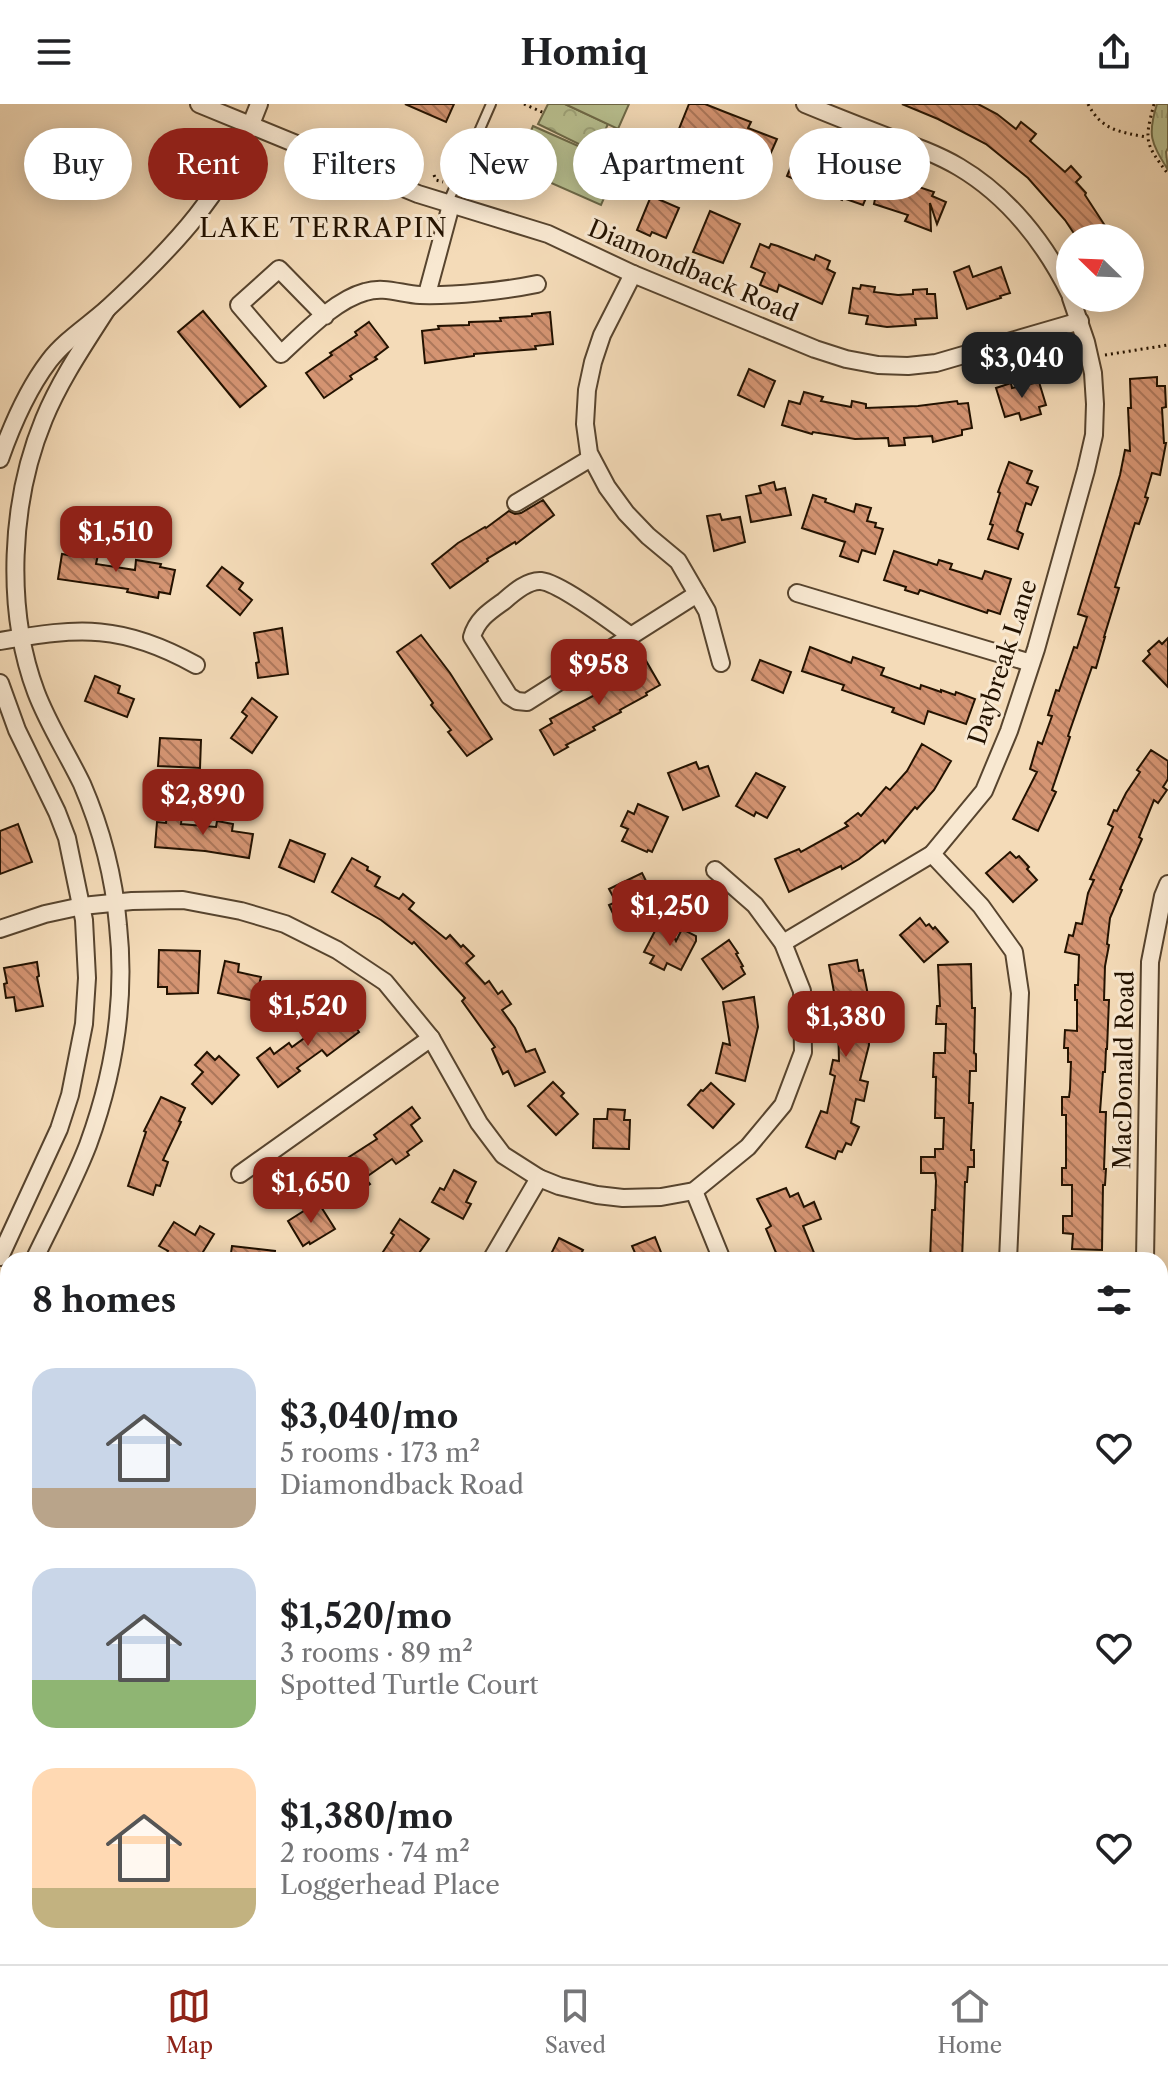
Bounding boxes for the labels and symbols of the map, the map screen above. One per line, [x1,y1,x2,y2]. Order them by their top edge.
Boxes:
district label: LAKE TERRAPIN [199,212,449,244]
street label: Diamondback Road [584,213,803,328]
north arrow [1056,224,1144,312]
pin: $3,040 [957,332,1087,400]
pin: $1,510 [51,506,181,574]
street label: Daybreak Lane [962,576,1043,748]
pin: $958 [552,639,646,707]
pin: $2,890 [138,769,268,837]
pin: $1,250 [605,880,735,948]
street label: MacDonald Road [1107,970,1140,1170]
pin: $1,520 [243,980,373,1048]
pin: $1,380 [781,991,911,1059]
pin: $1,650 [246,1157,376,1225]

